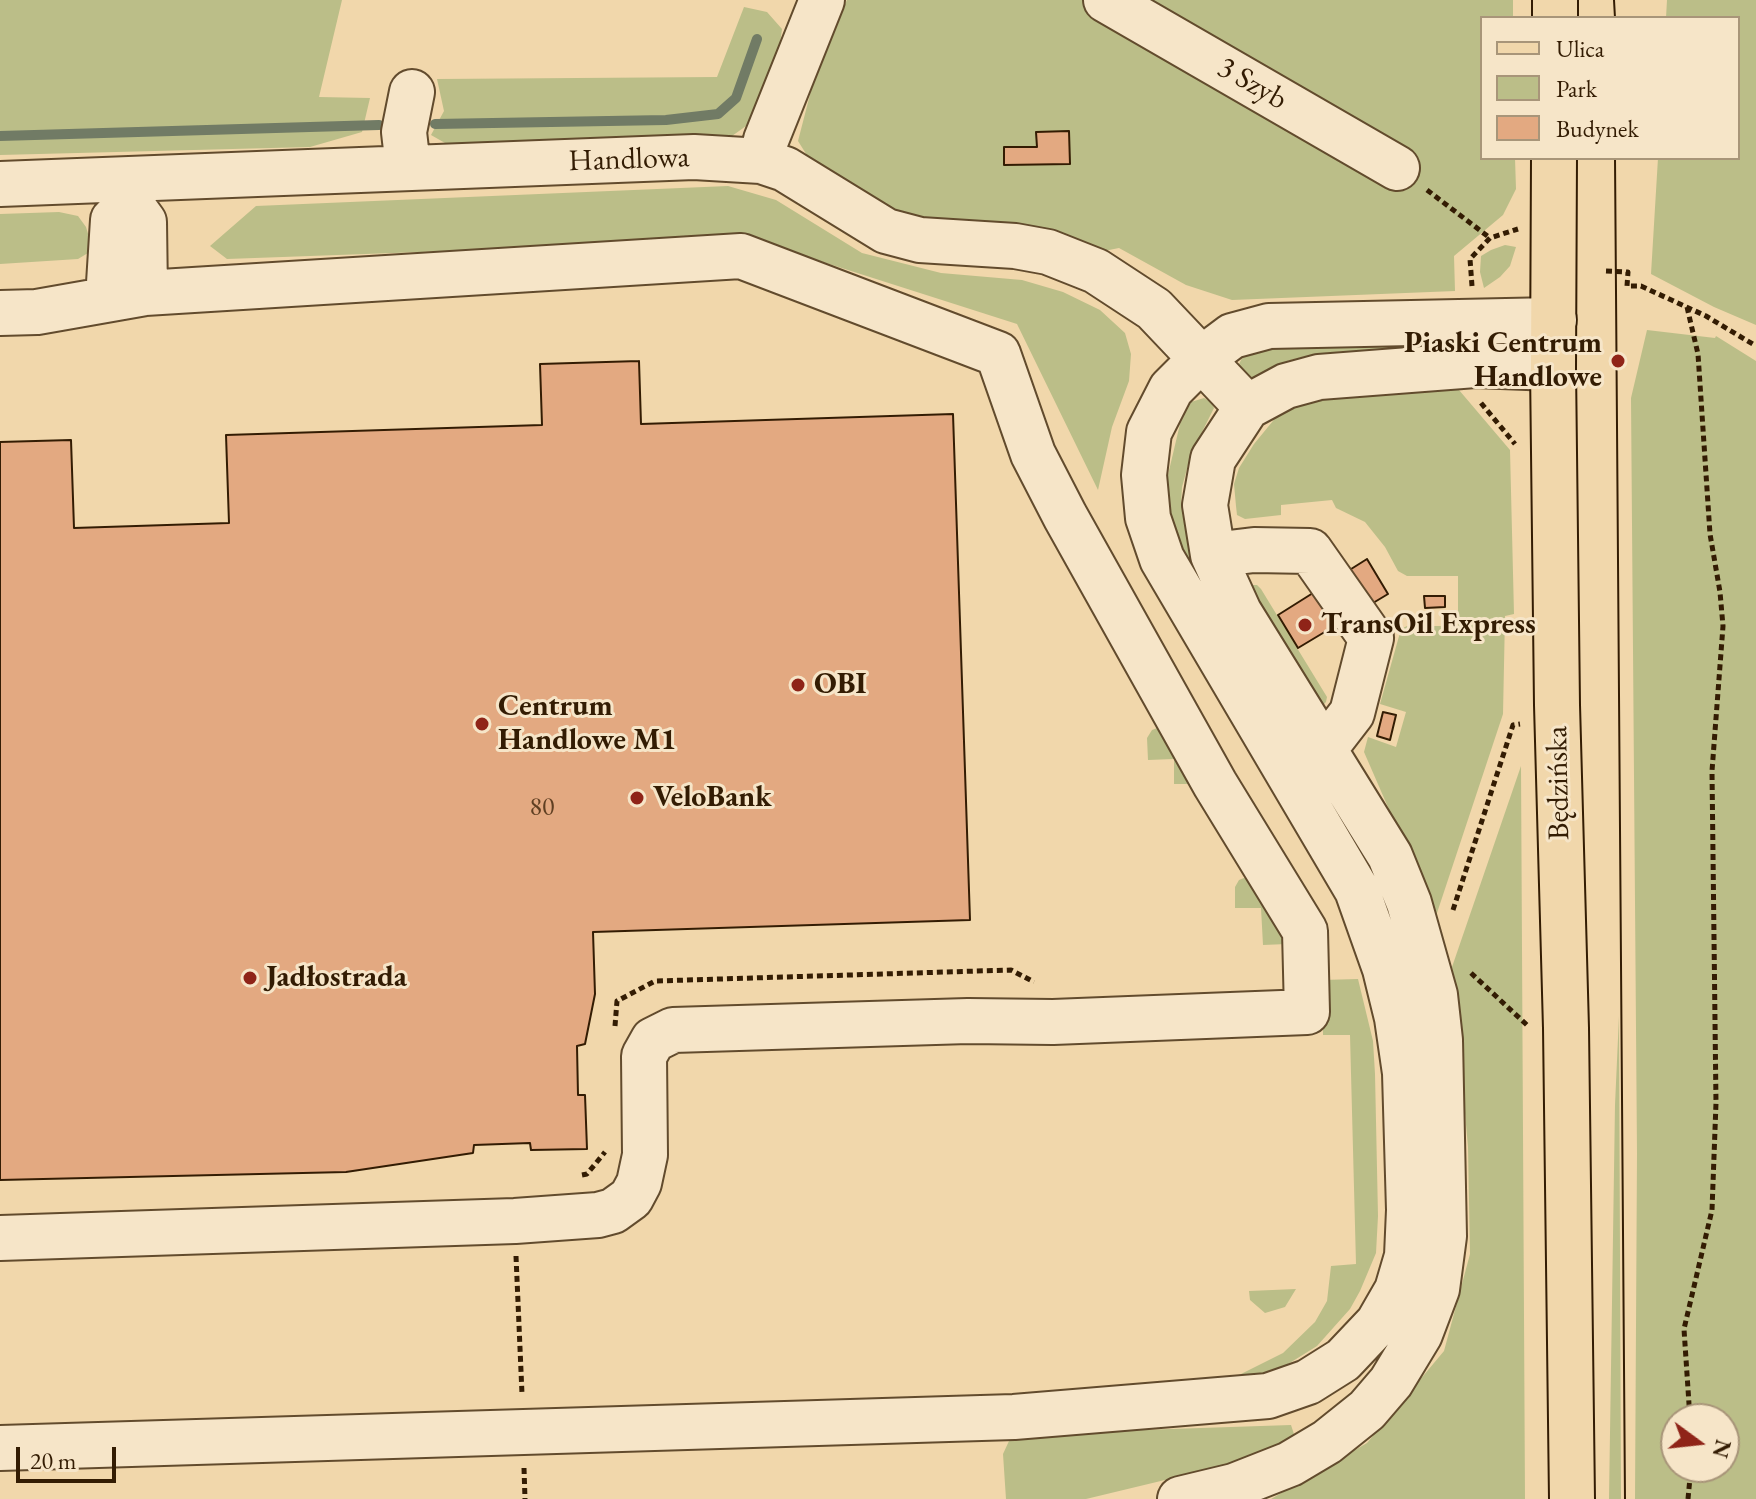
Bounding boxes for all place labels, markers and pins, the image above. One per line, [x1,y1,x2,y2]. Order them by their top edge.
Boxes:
place label: Piaski Centrum Handlowe [1404,326,1602,396]
marker: Piaski Centrum Handlowe [1609,352,1627,370]
place label: TransOil Express [1321,607,1536,643]
marker: TransOil Express [1296,616,1314,634]
place label: OBI [814,667,866,703]
marker: OBI [789,676,807,694]
place label: Centrum Handlowe M1 [498,689,676,760]
marker: Centrum Handlowe M1 [473,715,491,733]
place label: VeloBank [653,780,772,816]
marker: VeloBank [628,789,646,807]
place label: Jadłostrada [266,960,407,996]
marker: Jadłostrada [241,969,259,987]

